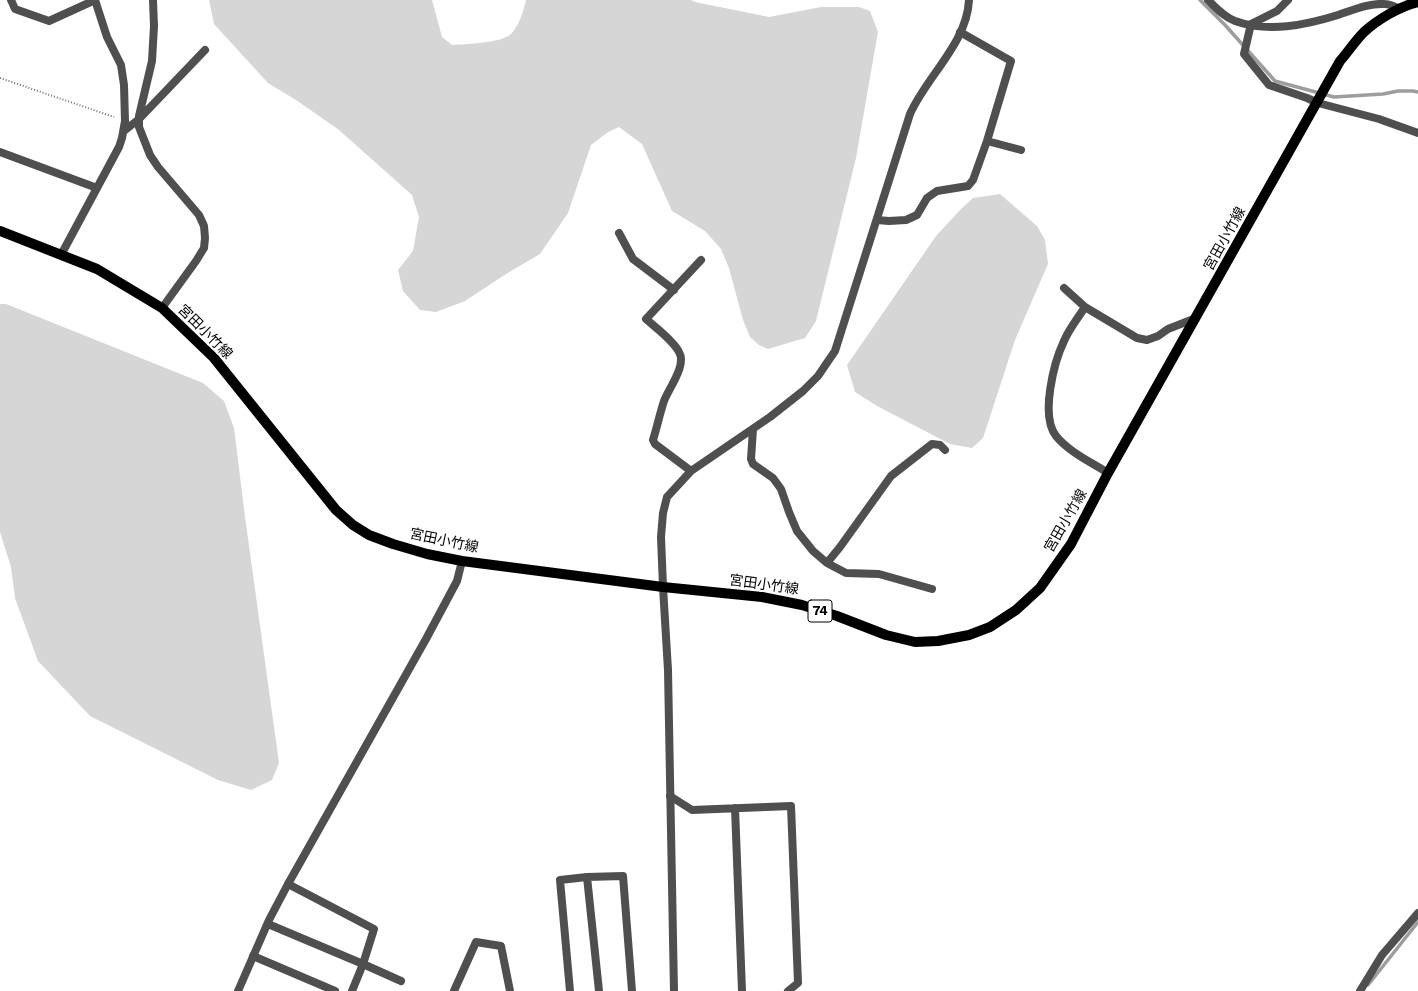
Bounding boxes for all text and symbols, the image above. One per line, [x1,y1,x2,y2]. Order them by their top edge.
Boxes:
street label: 宮田小竹線 [1201,204,1249,274]
street label: 宮田小竹線 [174,301,236,363]
street label: 宮田小竹線 [1041,486,1091,556]
street label: 宮田小竹線 [408,526,480,556]
street label: 宮田小竹線 [728,572,800,598]
road number: 74 [808,600,832,622]

